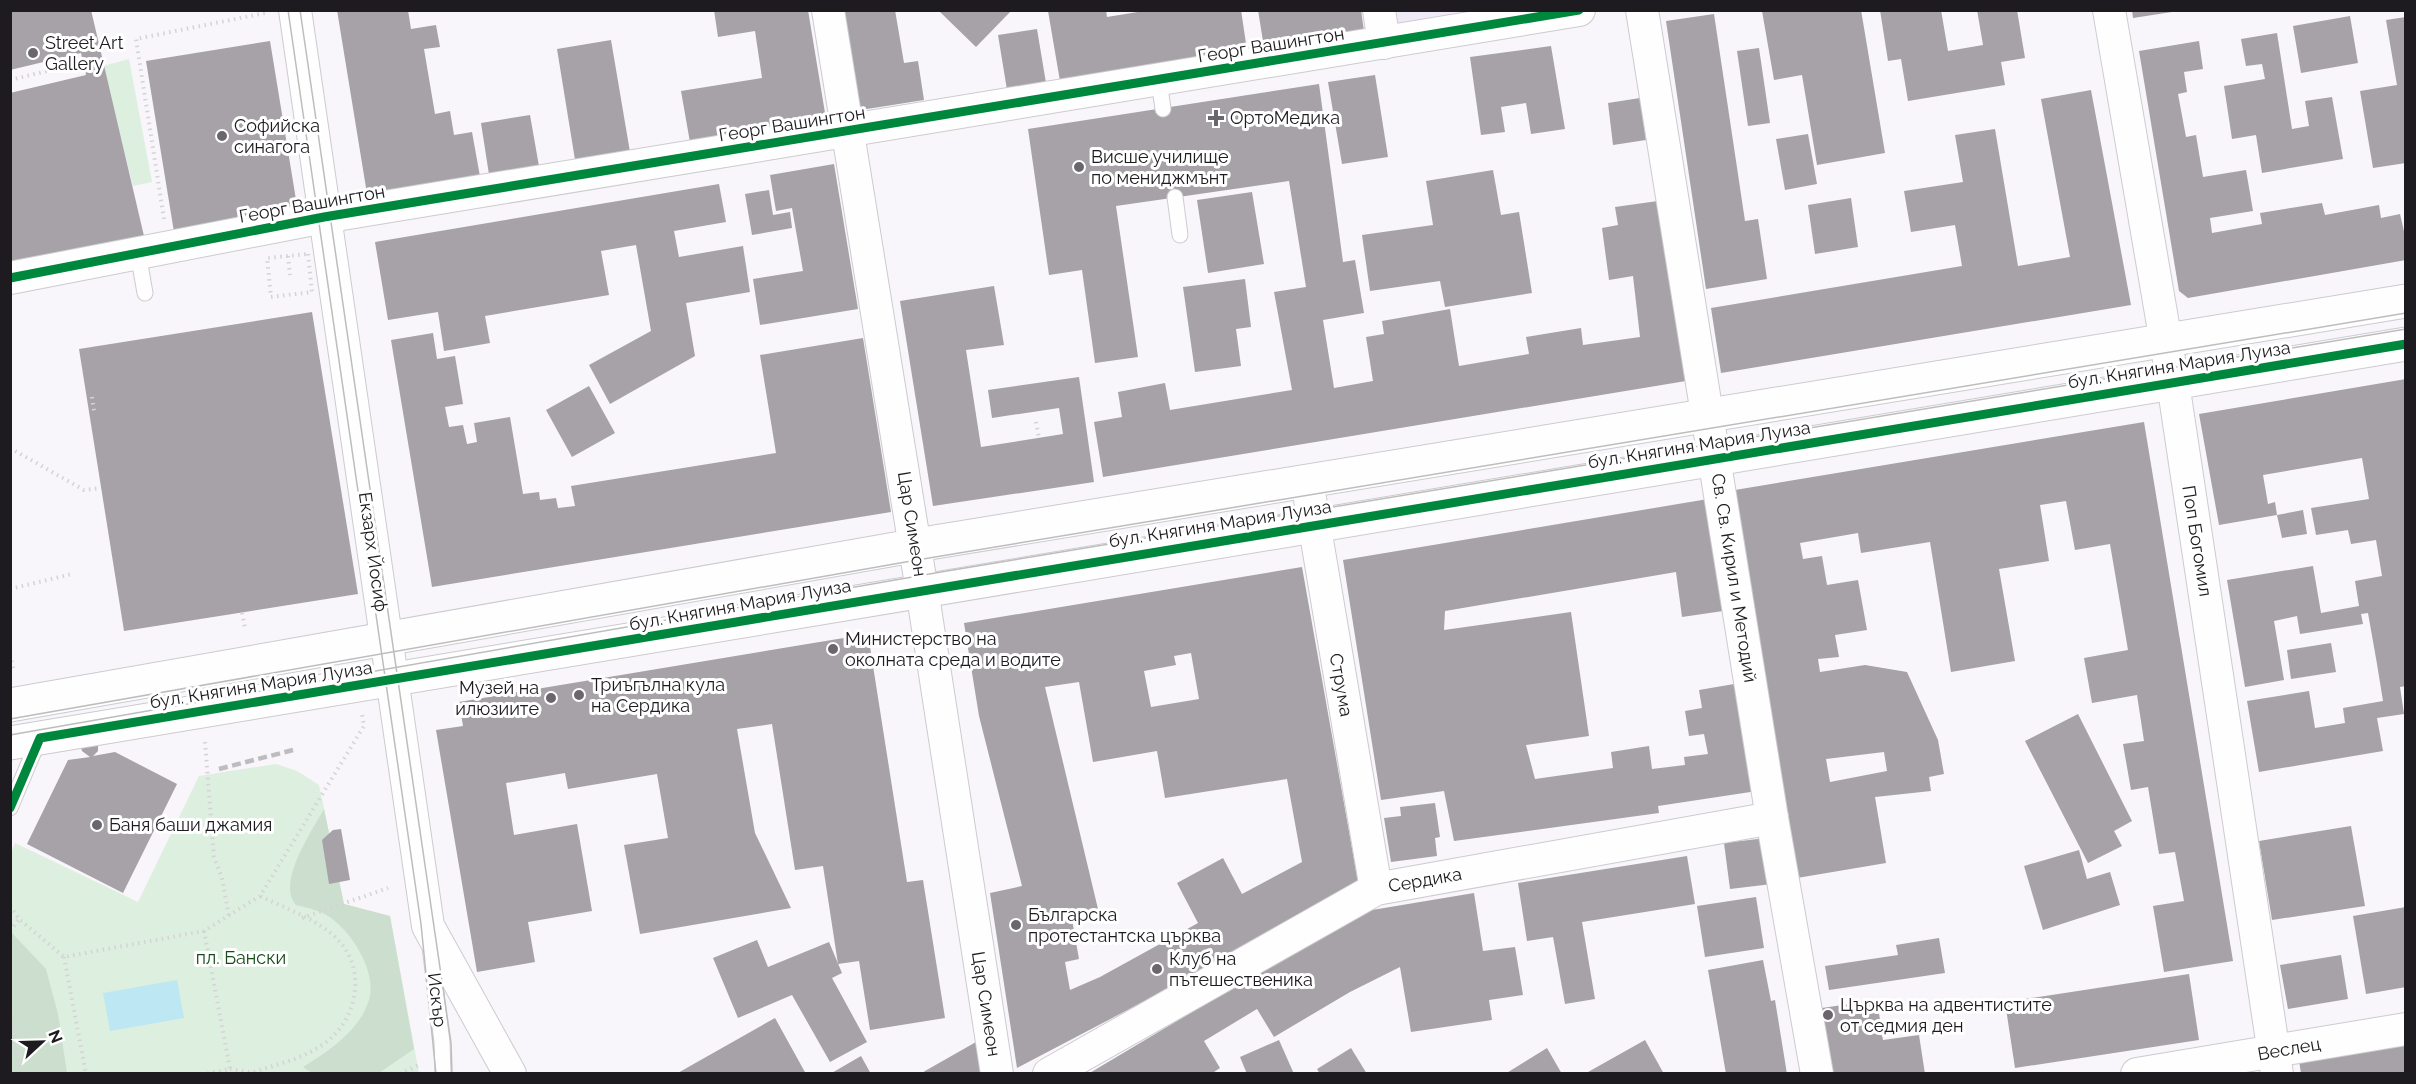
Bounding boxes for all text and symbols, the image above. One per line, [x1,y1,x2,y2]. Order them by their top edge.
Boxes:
street label: Георг Вашингтон [1196,23,1346,66]
place label: Street Art Gallery [45,32,123,74]
marker: Street Art Gallery [26,46,40,60]
street label: Георг Вашингтон [717,102,867,145]
place label: ОртоМедика [1230,107,1340,128]
marker: ОртоМедика [1207,109,1225,127]
place label: Софийска синагога [234,115,320,157]
marker: Софийска синагога [215,129,229,143]
place label: Висше училище по мениджмънт [1091,146,1229,188]
marker: Висше училище по мениджмънт [1072,160,1086,174]
street label: Георг Вашингтон [237,180,387,227]
street label: бул. Княгиня Мария Луиза [2066,337,2292,392]
street label: бул. Княгиня Мария Луиза [1586,417,1812,472]
street label: Цар Симеон [894,470,931,578]
street label: Св. Св. Кирил и Методий [1708,472,1761,684]
street label: Поп Богомил [2178,484,2217,598]
street label: Екзарх Йосиф [355,491,392,613]
street label: бул. Княгиня Мария Луиза [1107,496,1333,551]
street label: бул. Княгиня Мария Луиза [627,575,853,634]
place label: Министерство на околната среда и водите [845,628,1061,670]
marker: Министерство на околната среда и водите [826,642,840,656]
street label: Струма [1326,652,1357,718]
street label: бул. Княгиня Мария Луиза [148,657,374,712]
place label: Триъгълна кула на Сердика [591,674,725,716]
place label: Музей на илюзиите [455,677,539,719]
marker: Триъгълна кула на Сердика [572,688,586,702]
marker: Музей на илюзиите [544,691,558,705]
place label: Баня баши джамия [109,814,272,835]
marker: Баня баши джамия [90,818,104,832]
street label: Сердика [1387,863,1463,896]
place label: Българска протестантска църква [1028,904,1221,946]
marker: Българска протестантска църква [1009,918,1023,932]
park label: пл. Бански [196,947,286,968]
place label: Клуб на пътешественика [1169,948,1313,990]
street label: Цар Симеон [968,950,1005,1058]
marker: Клуб на пътешественика [1150,962,1164,976]
street label: Искър [424,972,451,1028]
place label: Църква на адвентистите от седмия ден [1840,994,2052,1036]
marker: Църква на адвентистите от седмия ден [1821,1008,1835,1022]
north arrow [12,1012,72,1072]
text: N [44,1027,67,1046]
street label: Веслец [2256,1033,2322,1064]

